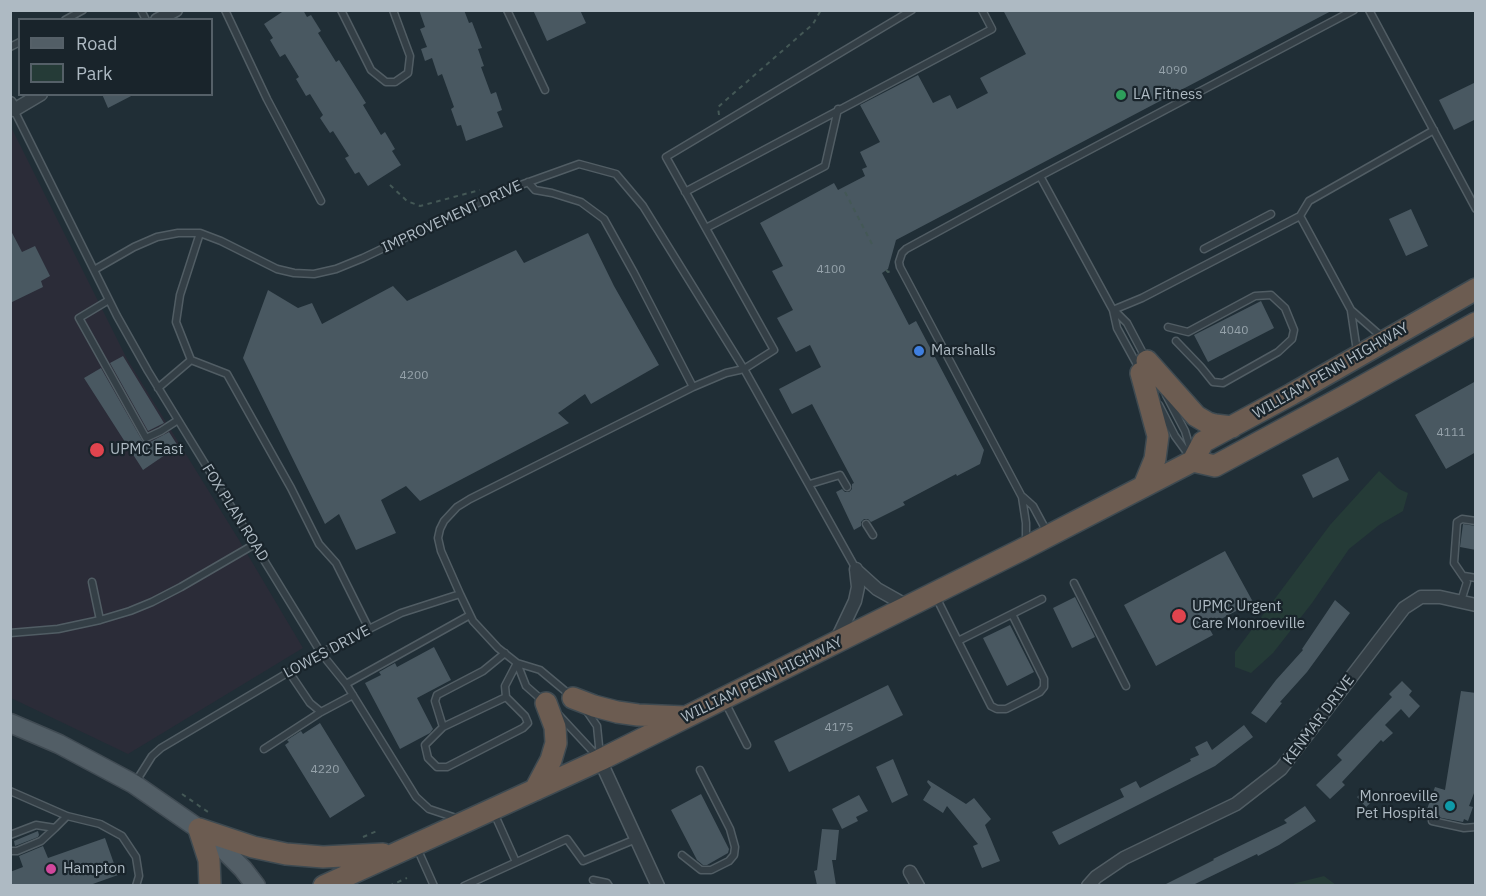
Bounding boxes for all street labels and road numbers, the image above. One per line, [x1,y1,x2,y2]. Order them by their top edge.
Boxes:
street label: IMPROVEMENT DRIVE [379,177,525,257]
street label: WILLIAM PENN HIGHWAY [1250,319,1412,423]
street label: FOX PLAN ROAD [198,461,272,565]
street label: LOWES DRIVE [281,622,373,682]
street label: WILLIAM PENN HIGHWAY [679,633,845,727]
street label: KENMAR DRIVE [1280,672,1358,768]

